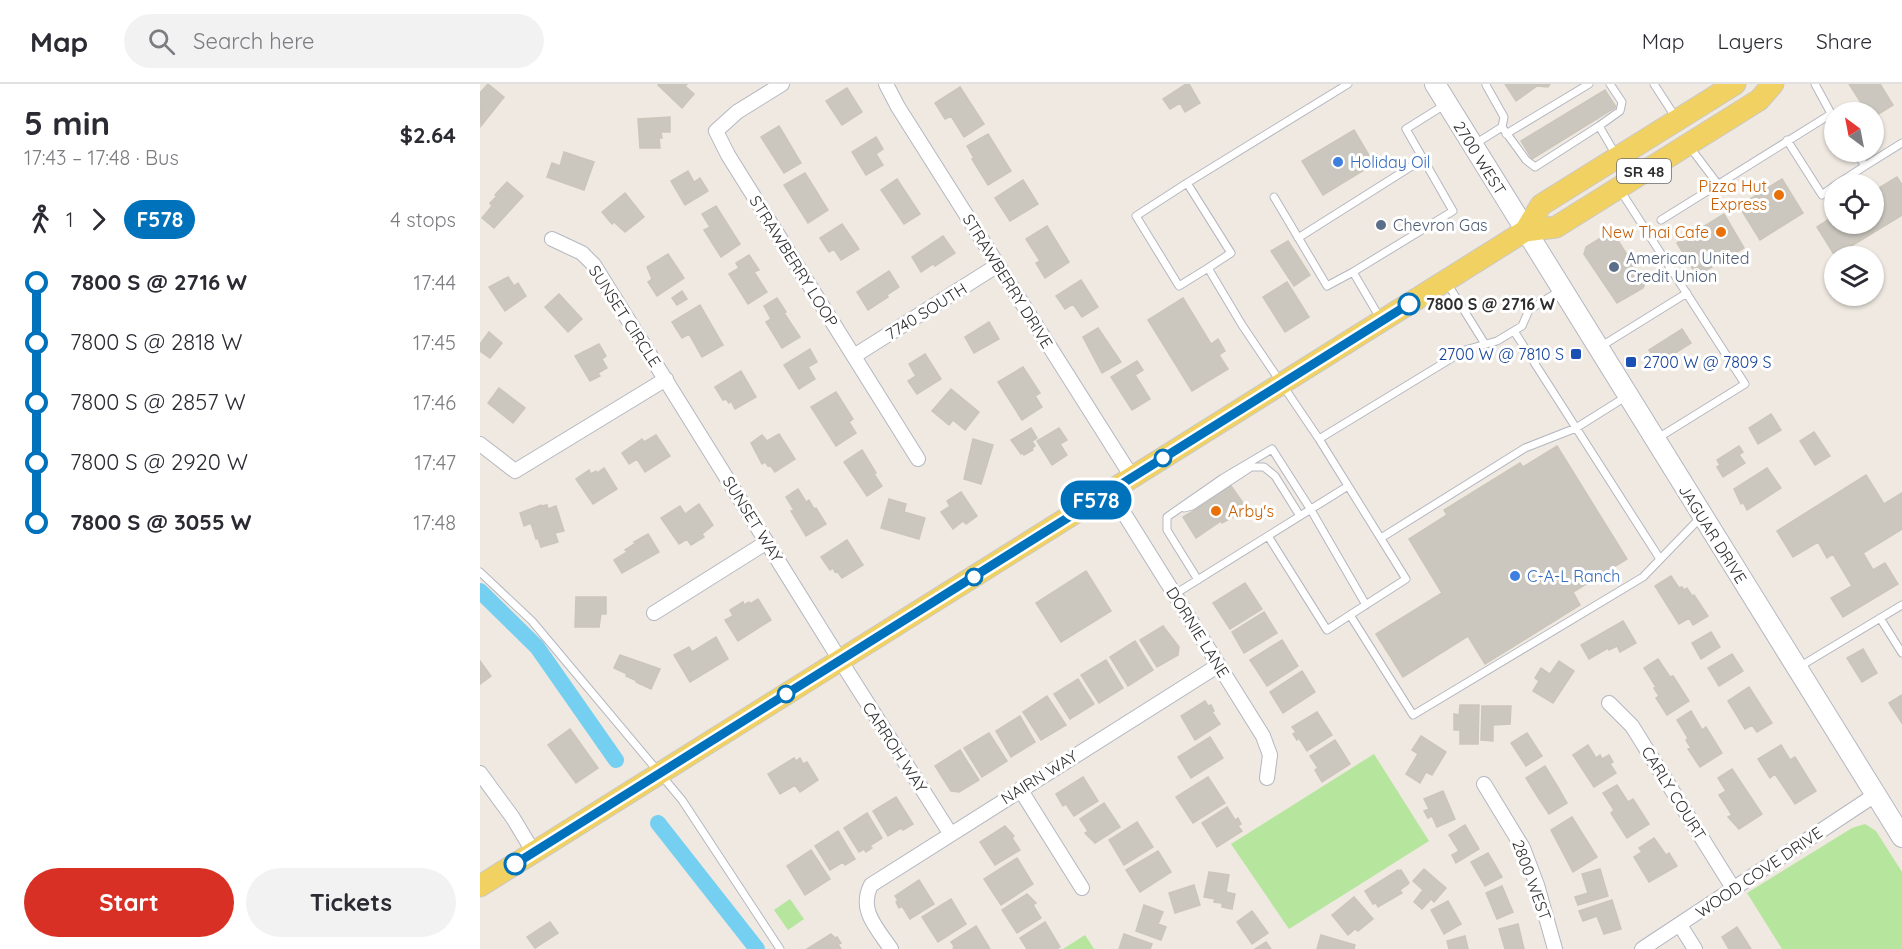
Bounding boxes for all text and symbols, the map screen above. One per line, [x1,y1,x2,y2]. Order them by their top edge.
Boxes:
search box [124,14,544,68]
text: Map [30,24,88,59]
icon: search [145,25,178,58]
text: Search here [193,27,315,55]
text: Map [1642,28,1685,54]
text: Layers [1718,28,1783,54]
text: Share [1816,28,1872,54]
text: 5 min [24,102,110,143]
north arrow [1824,102,1884,162]
map controls [1824,102,1884,306]
street label: 2700 WEST [1449,117,1511,199]
text: $2.64 [400,121,456,149]
text: 17:43 – 17:48 · Bus [24,145,179,170]
place label: Holiday Oil [1350,152,1431,172]
marker: Holiday Oil [1331,155,1345,169]
road number: SR 48 [1617,159,1671,183]
button: locate [1824,174,1884,234]
place label: Pizza Hut Express [1699,176,1767,214]
marker: Pizza Hut Express [1772,188,1786,202]
street label: STRAWBERRY LOOP [745,192,843,330]
icon: walk [24,203,57,236]
icon: forward [82,203,115,236]
text: F578 [136,206,183,232]
text: 1 [66,207,73,232]
text: 4 stops [390,207,456,232]
street label: STRAWBERRY DRIVE [959,210,1057,352]
place label: Chevron Gas [1393,215,1488,235]
marker: Chevron Gas [1374,218,1388,232]
place label: New Thai Cafe [1601,222,1709,242]
marker: New Thai Cafe [1714,225,1728,239]
button: layers [1824,246,1884,306]
place label: American United Credit Union [1626,248,1749,286]
marker: American United Credit Union [1607,260,1621,274]
street label: SUNSET CIRCLE [585,261,665,371]
text: 7800 S @ 2716 W [70,268,247,296]
text: 17:44 [414,270,456,295]
street label: 7740 SOUTH [882,278,970,344]
marker: 7800 S @ 2716 W [1398,293,1420,315]
place label: 7800 S @ 2716 W [1426,294,1555,314]
text: 7800 S @ 2818 W [70,328,242,356]
text: 17:45 [413,330,456,355]
place label: 2700 W @ 7810 S [1438,344,1564,364]
marker: 2700 W @ 7810 S [1569,347,1583,361]
place label: 2700 W @ 7809 S [1643,352,1772,372]
marker: 2700 W @ 7809 S [1624,355,1638,369]
text: 7800 S @ 2857 W [70,388,246,416]
text: 17:46 [413,390,456,415]
text: 7800 S @ 2920 W [70,448,248,476]
unlabelled marker [1154,449,1172,467]
text: 17:47 [414,450,456,475]
street label: SUNSET WAY [719,472,787,566]
line badge: F578 [1054,480,1138,520]
street label: JAGUAR DRIVE [1675,481,1751,587]
text: F578 [1073,487,1119,513]
place label: Arby's [1228,501,1274,521]
marker: Arby's [1209,504,1223,518]
text: 7800 S @ 3055 W [70,508,252,536]
text: 17:48 [413,510,456,535]
place label: C-A-L Ranch [1527,566,1620,586]
unlabelled marker [965,568,983,586]
marker: C-A-L Ranch [1508,569,1522,583]
street label: DORNIE LANE [1162,583,1234,681]
unlabelled marker [777,685,795,703]
street label: CARROH WAY [858,698,932,796]
street label: CARLY COURT [1637,742,1711,844]
street label: NAIRN WAY [997,746,1081,808]
street label: WOOD COVE DRIVE [1692,822,1826,922]
street label: 2800 WEST [1508,837,1556,923]
unlabelled marker [504,853,526,875]
button: Start [24,868,234,937]
button: Tickets [246,868,456,937]

